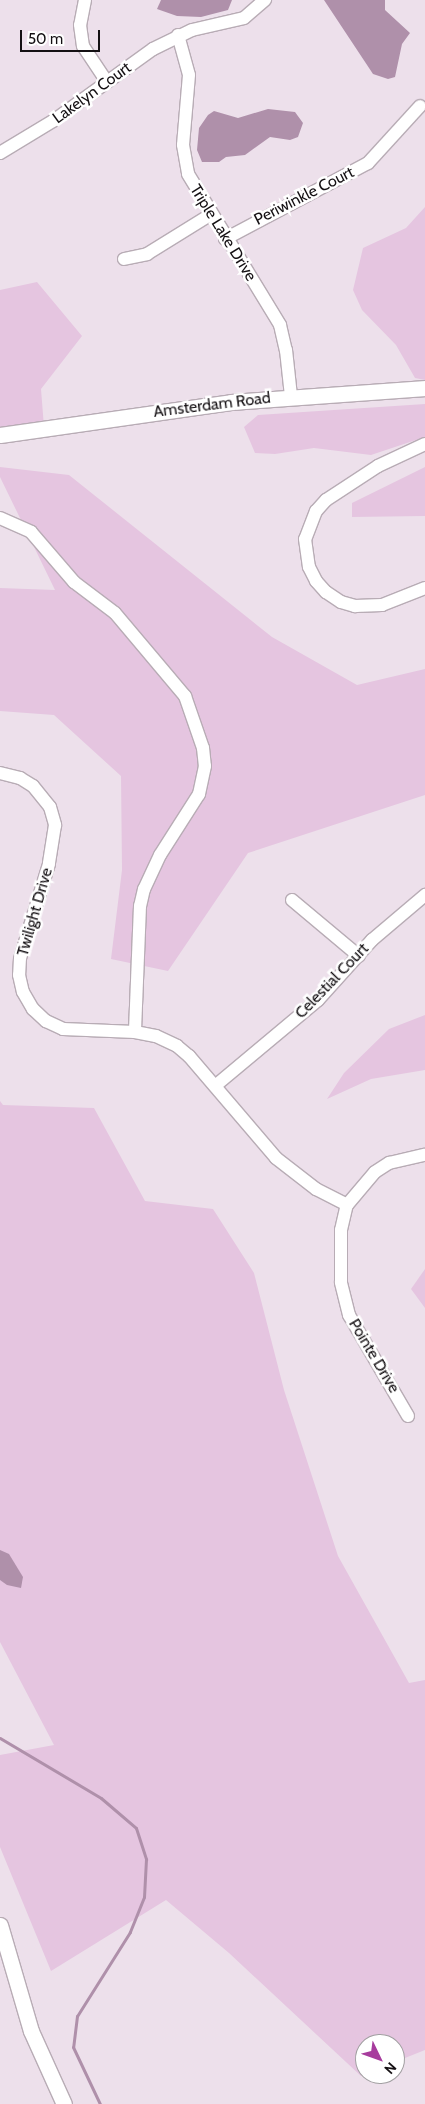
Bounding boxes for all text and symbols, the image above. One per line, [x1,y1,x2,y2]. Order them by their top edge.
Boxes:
scale bar [22,20,102,52]
text: 50 m [28,30,63,48]
street label: Lakelyn Court [49,58,135,128]
street label: Periwinkle Court [251,163,357,229]
street label: Triple Lake Drive [186,181,260,285]
street label: Amsterdam Road [152,388,272,422]
street label: Twilight Drive [13,866,57,958]
street label: Celestial Court [291,939,373,1023]
street label: Pointe Drive [344,1316,404,1396]
north arrow [355,2034,405,2084]
text: N [380,2059,400,2078]

